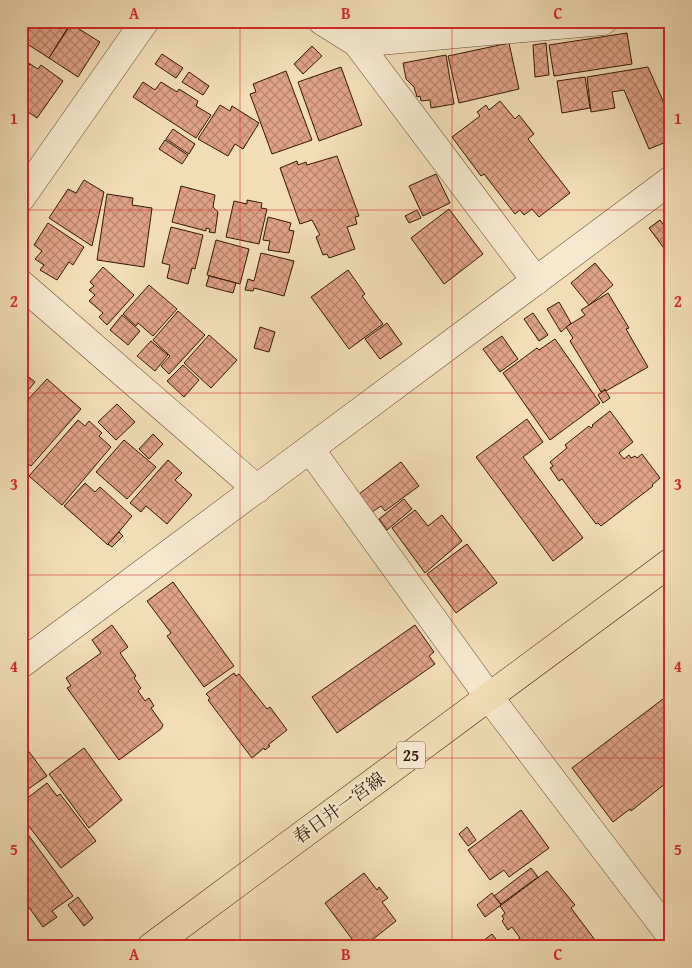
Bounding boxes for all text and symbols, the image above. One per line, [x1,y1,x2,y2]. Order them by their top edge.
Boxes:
text: A [129,1,140,25]
text: B [341,1,351,25]
text: C [553,1,563,25]
text: 1 [10,106,18,130]
text: 1 [674,106,682,130]
text: 2 [10,289,18,313]
text: 2 [674,289,682,313]
text: 3 [10,472,18,496]
text: 3 [674,472,682,496]
text: 4 [10,654,18,678]
text: 4 [674,654,682,678]
road number: 25 [397,742,425,768]
street label: 春日井一宮線 [287,765,390,850]
text: 5 [10,837,18,861]
text: 5 [674,837,682,861]
text: A [129,942,140,966]
text: B [341,942,351,966]
text: C [553,942,563,966]

